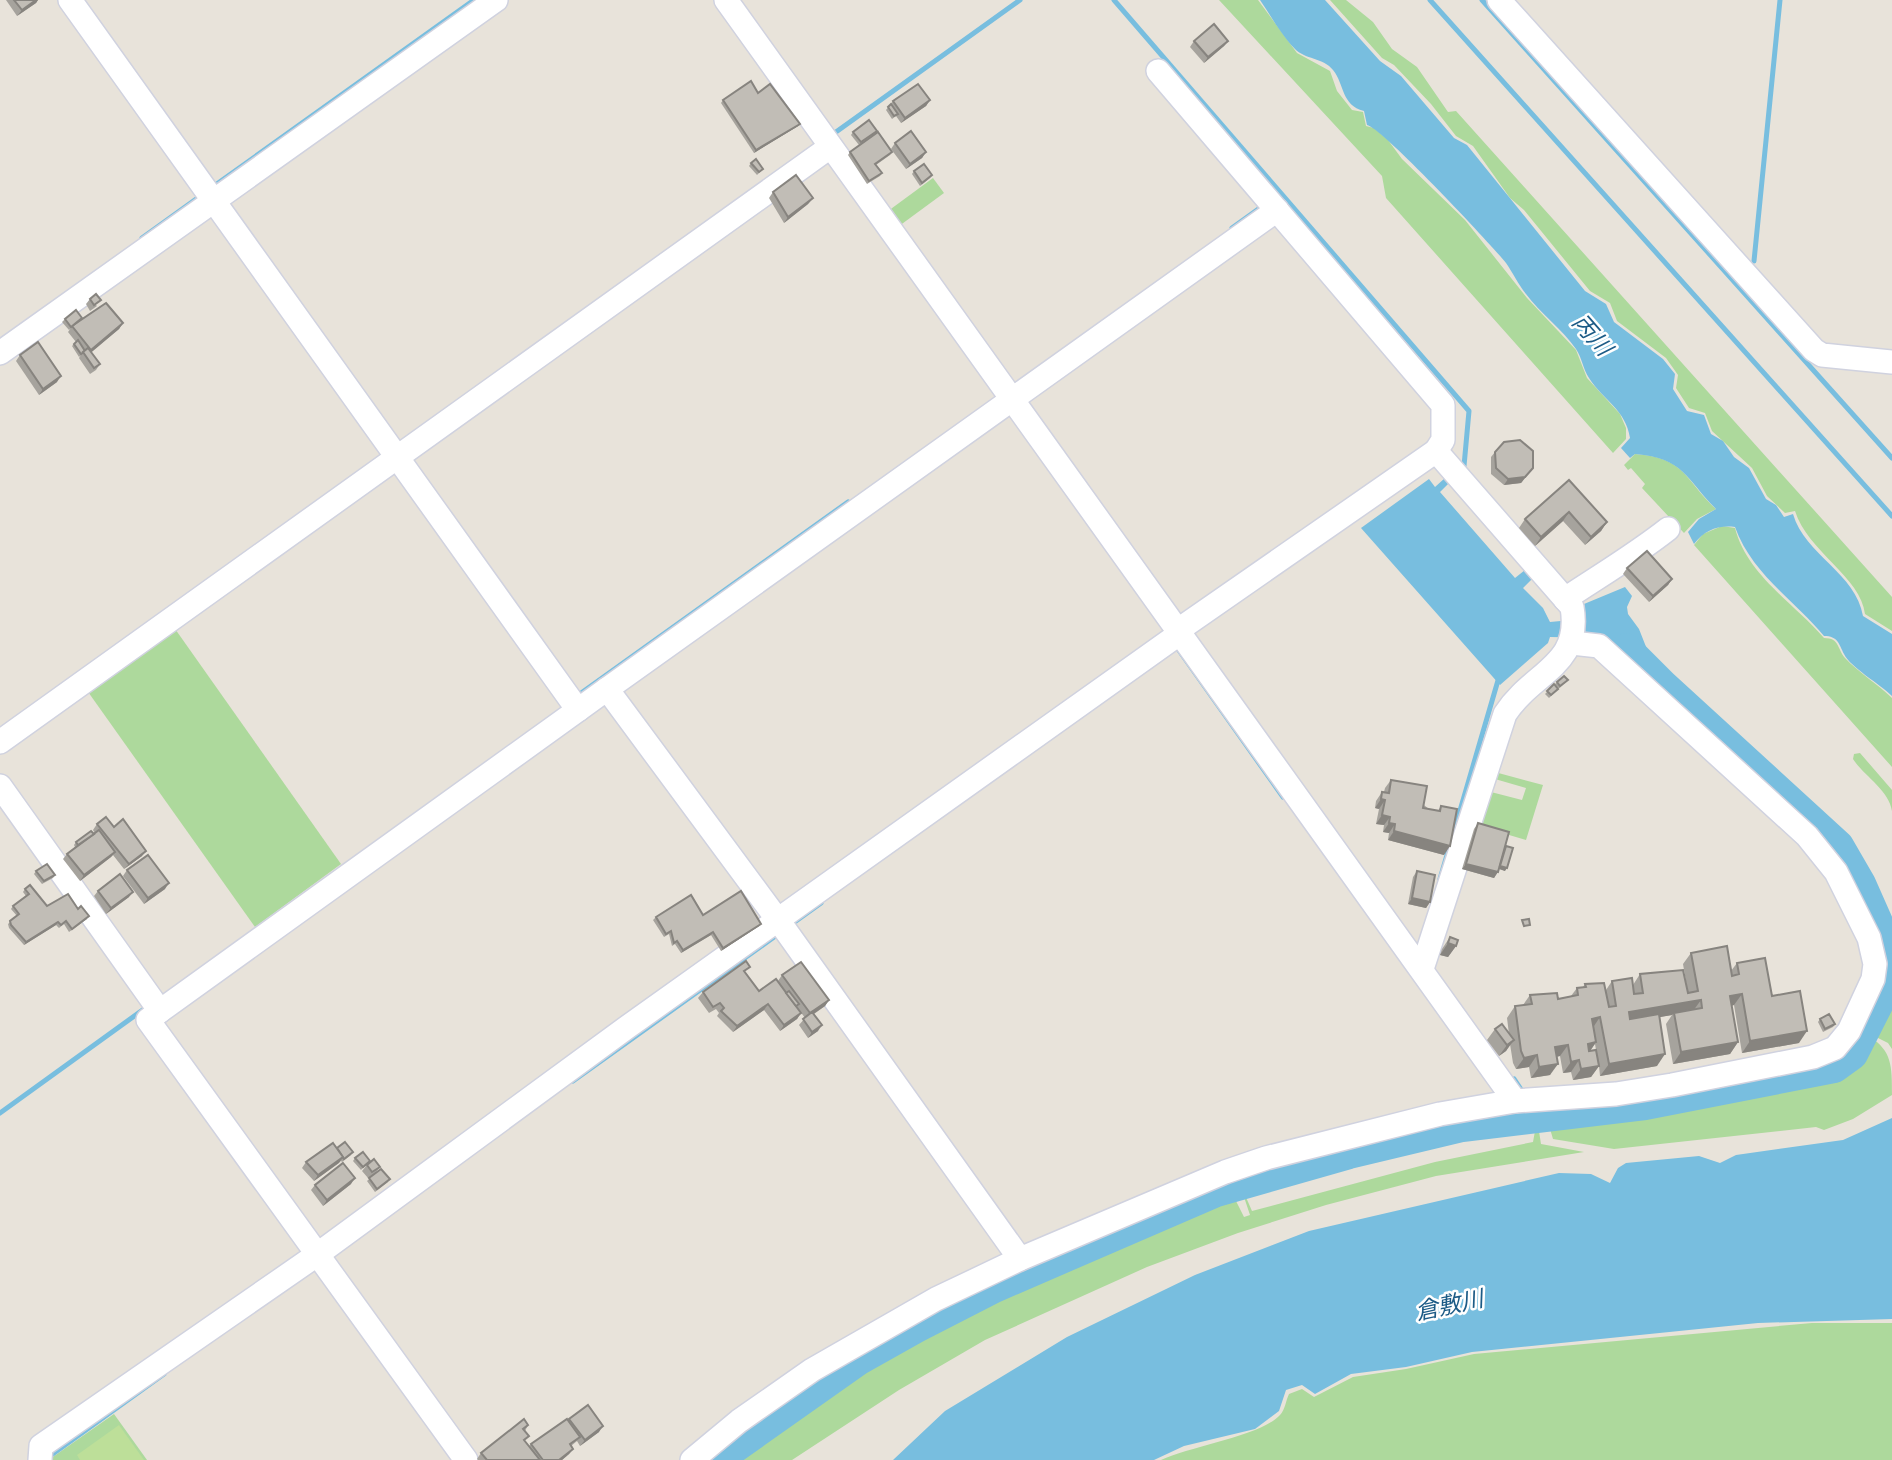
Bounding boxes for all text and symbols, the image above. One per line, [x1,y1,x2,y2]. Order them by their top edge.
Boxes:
water label: 丙川 [1566,306,1622,364]
water label: 倉敷川 [1412,1281,1489,1327]

